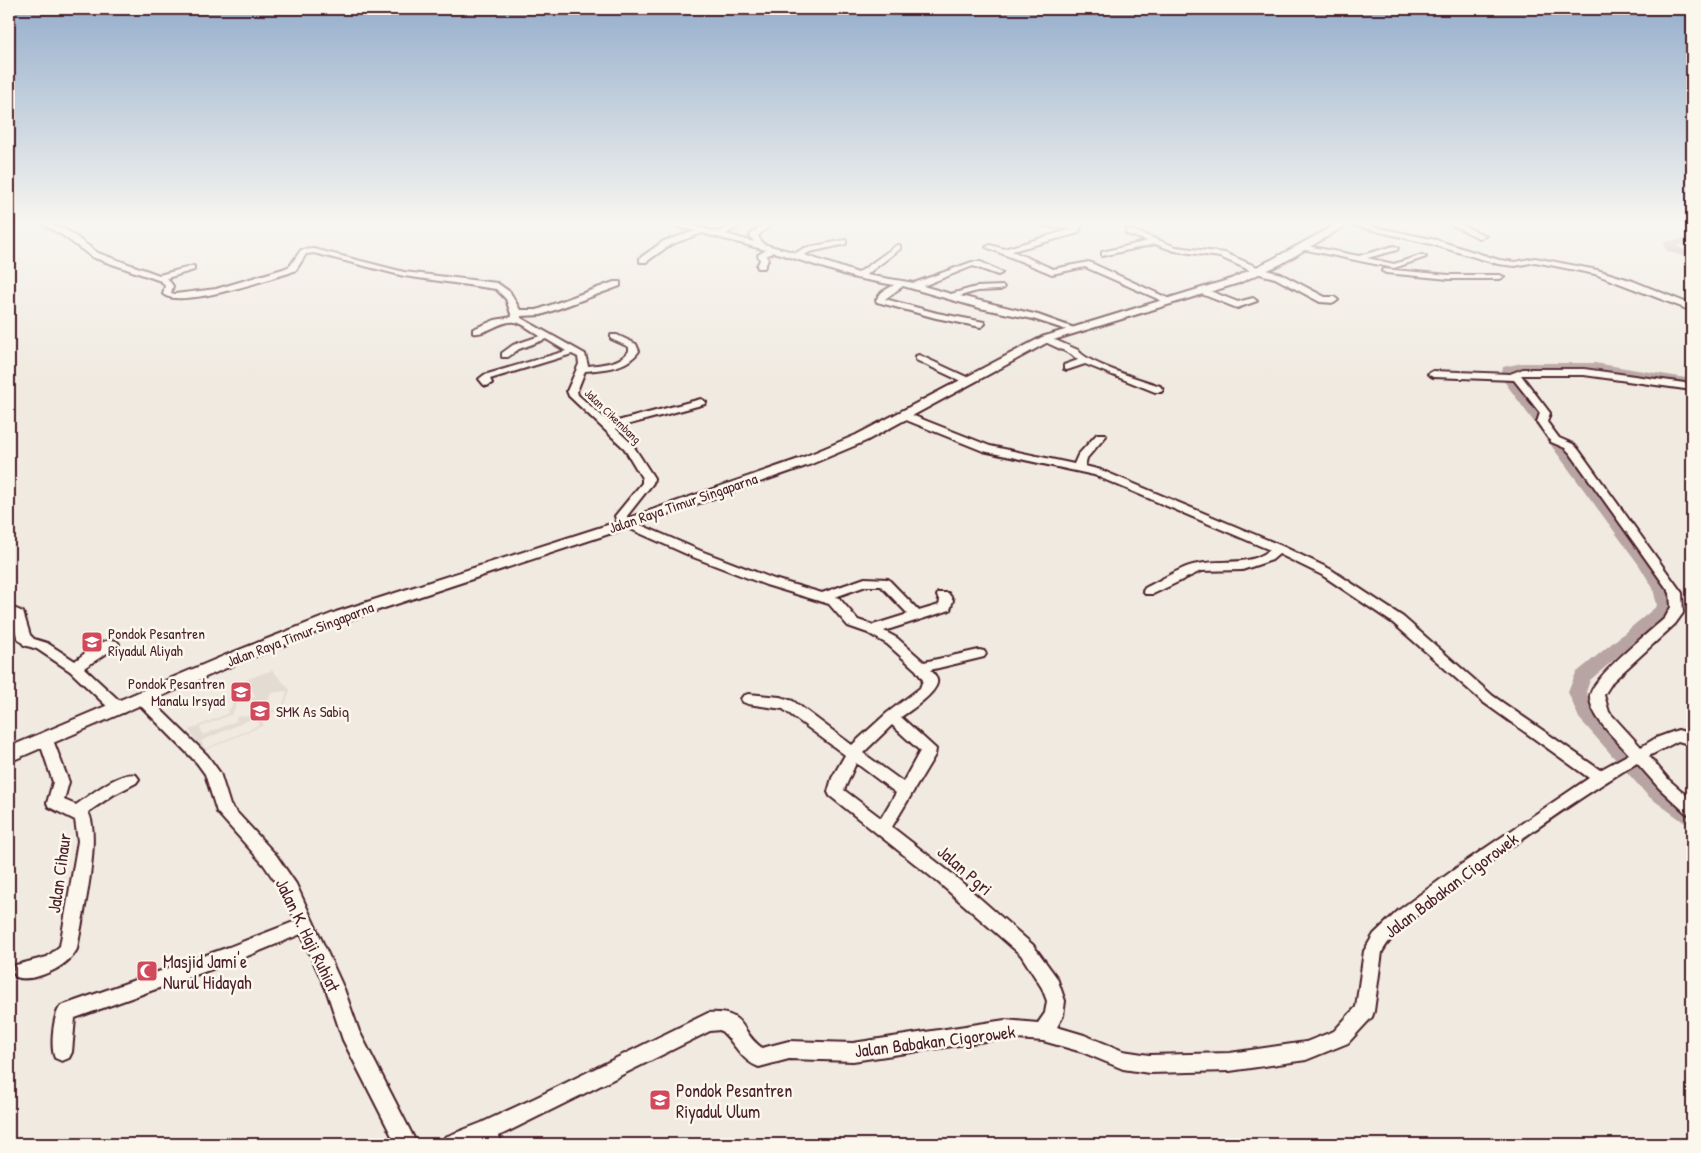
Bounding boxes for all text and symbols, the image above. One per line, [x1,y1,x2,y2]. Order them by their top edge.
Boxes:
street label: Jalan Cikembang [581,385,645,447]
street label: Jalan Raya Timur Singaparna [606,468,760,538]
street label: Jalan Raya Timur Singaparna [223,596,377,672]
place label: Pondok Pesantren Riyadul Aliyah [108,623,205,661]
school or university icon: Pondok Pesantren Riyadul Aliyah [80,630,104,654]
place label: Pondok Pesantren Manalu Irsyad [128,673,225,711]
school or university icon: Pondok Pesantren Manalu Irsyad [229,680,253,704]
school or university icon: SMK As Sabiq [248,699,272,723]
place label: SMK As Sabiq [276,701,349,722]
street label: Jalan Babakan Cigorowek [1379,826,1523,944]
street label: Jalan Cihaur [41,831,77,915]
street label: Jalan Pgri [932,839,998,901]
street label: Jalan K. Haji Ruhiat [270,874,347,997]
place label: Masjid Jami'e Nurul Hidayah [163,949,252,995]
mosque icon: Masjid Jami'e Nurul Hidayah [135,959,159,983]
street label: Jalan Babakan Cigorowek [853,1019,1017,1063]
place label: Pondok Pesantren Riyadul Ulum [676,1078,792,1124]
school or university icon: Pondok Pesantren Riyadul Ulum [648,1088,672,1112]

